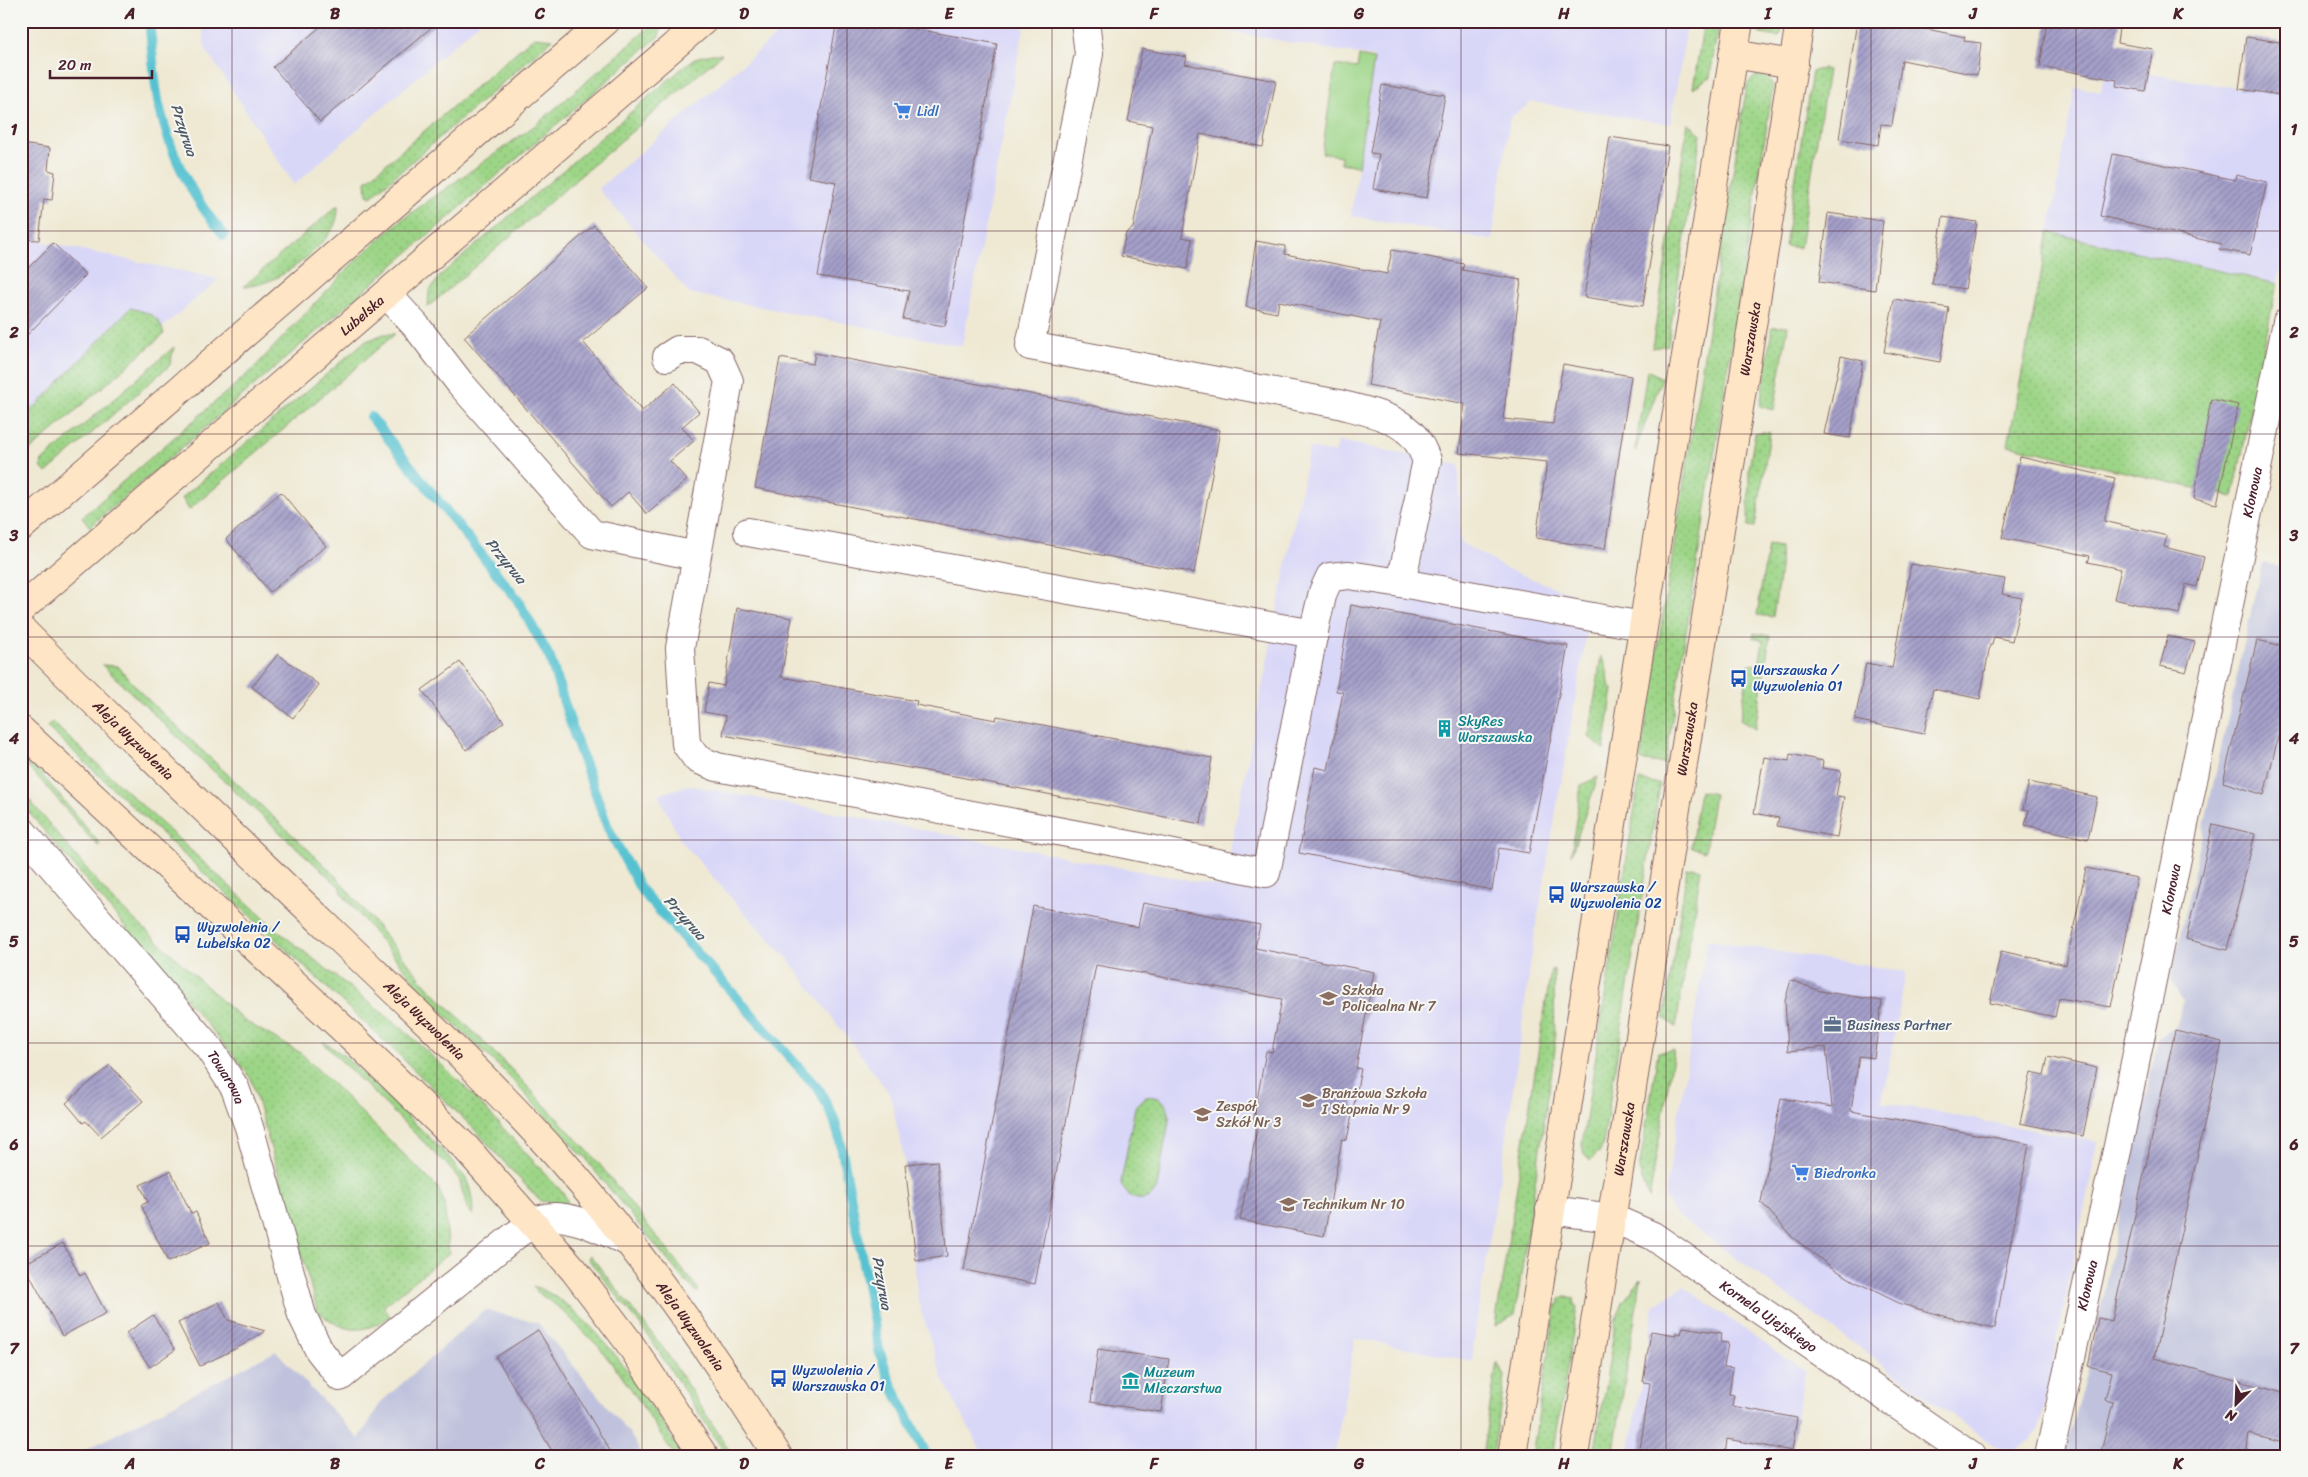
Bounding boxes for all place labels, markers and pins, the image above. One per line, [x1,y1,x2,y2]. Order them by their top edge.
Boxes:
place label: Lidl [917,99,940,124]
supermarket icon: Lidl [893,101,913,121]
place label: Warszawska / Wyzwolenia 01 [1753,658,1843,699]
bus stop icon: Warszawska / Wyzwolenia 01 [1729,668,1749,688]
place label: SkyRes Warszawska [1458,709,1532,750]
building icon: SkyRes Warszawska [1434,719,1454,739]
place label: Warszawska / Wyzwolenia 02 [1570,875,1662,916]
bus stop icon: Warszawska / Wyzwolenia 02 [1546,885,1566,905]
place label: Wyzwolenia / Lubelska 02 [197,915,281,956]
bus stop icon: Wyzwolenia / Lubelska 02 [173,925,193,945]
place label: Szkoła Policealna Nr 7 [1342,978,1437,1019]
school or university icon: Szkoła Policealna Nr 7 [1318,988,1338,1008]
place label: Business Partner [1847,1013,1952,1038]
office icon: Business Partner [1823,1015,1843,1035]
place label: Branżowa Szkoła I Stopnia Nr 9 [1321,1081,1428,1122]
school or university icon: Branżowa Szkoła I Stopnia Nr 9 [1298,1091,1318,1111]
place label: Zespół Szkół Nr 3 [1216,1094,1281,1135]
school or university icon: Zespół Szkół Nr 3 [1192,1104,1212,1124]
place label: Biedronka [1814,1161,1876,1186]
supermarket icon: Biedronka [1790,1163,1810,1183]
place label: Technikum Nr 10 [1302,1192,1405,1217]
school or university icon: Technikum Nr 10 [1278,1194,1298,1214]
place label: Wyzwolenia / Warszawska 01 [792,1358,885,1399]
place label: Muzeum Mleczarstwa [1144,1360,1222,1401]
bus stop icon: Wyzwolenia / Warszawska 01 [768,1368,788,1388]
museum icon: Muzeum Mleczarstwa [1120,1370,1140,1390]

